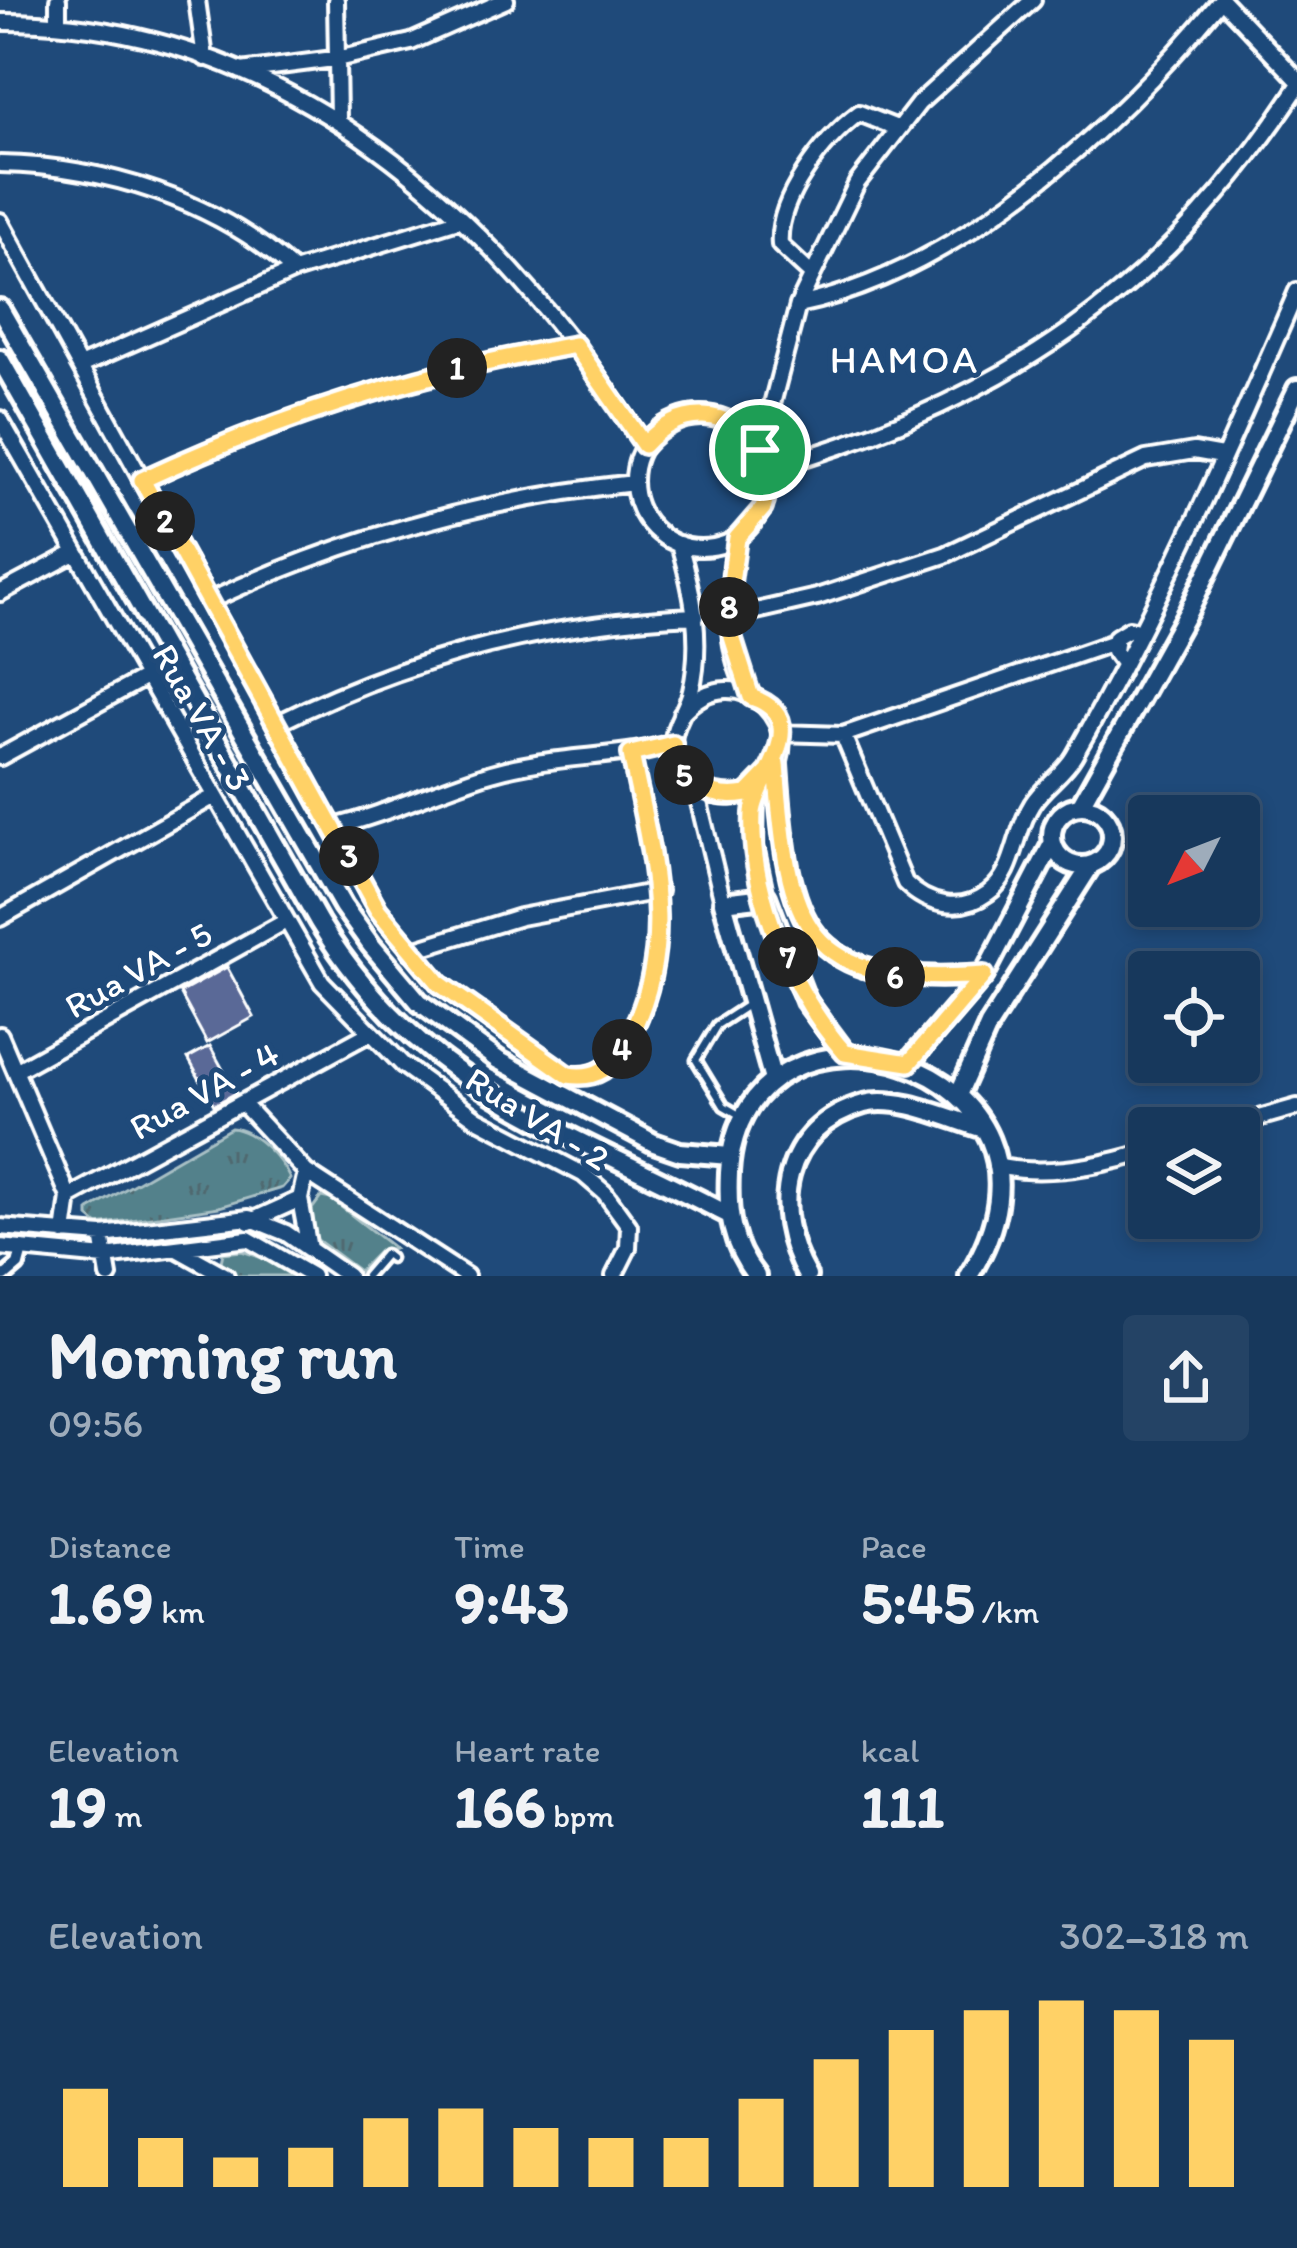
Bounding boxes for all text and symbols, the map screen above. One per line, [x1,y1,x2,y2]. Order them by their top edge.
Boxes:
district label: HAMOA [830,336,980,383]
pin: 1 [427,338,487,398]
text: 1 [449,348,465,387]
pin [709,399,811,501]
icon: arrive [727,417,793,483]
pin: 2 [135,491,195,551]
text: 2 [156,501,174,540]
pin: 8 [699,577,759,637]
text: 8 [720,587,738,626]
street label: Rua VA - 3 [143,636,262,798]
pin: 5 [654,745,714,805]
text: 5 [675,755,693,794]
north arrow [1128,795,1260,927]
map controls [1128,795,1260,1239]
pin: 3 [319,826,379,886]
text: 3 [340,836,358,875]
street label: Rua VA - 5 [57,912,219,1027]
pin: 7 [758,927,818,987]
text: 7 [780,937,796,976]
pin: 6 [865,947,925,1007]
button: locate [1128,951,1260,1083]
text: 6 [886,957,904,996]
pin: 4 [592,1019,652,1079]
text: 4 [612,1029,632,1068]
street label: Rua VA - 4 [122,1032,286,1149]
street label: Rua VA - 2 [458,1057,618,1179]
button: layers [1128,1107,1260,1239]
text: Morning run [48,1315,397,1395]
button: share [1123,1315,1249,1441]
text: 09:56 [48,1400,143,1447]
text: Distance [48,1527,172,1566]
text: Time [454,1527,525,1566]
text: Pace [861,1527,927,1566]
text: 1.69 [48,1566,154,1638]
text: 9:43 [454,1566,569,1638]
text: 5:45 [861,1566,974,1638]
text: km [154,1592,205,1631]
text: /km [974,1592,1039,1631]
text: Elevation [48,1731,179,1770]
text: Heart rate [454,1731,600,1770]
text: kcal [861,1731,919,1770]
text: 19 [48,1770,107,1842]
text: 166 [454,1770,546,1842]
text: 111 [861,1770,944,1842]
text: m [107,1796,142,1835]
text: bpm [546,1796,614,1835]
text: Elevation [48,1912,203,1959]
text: 302–318 m [1059,1912,1249,1959]

